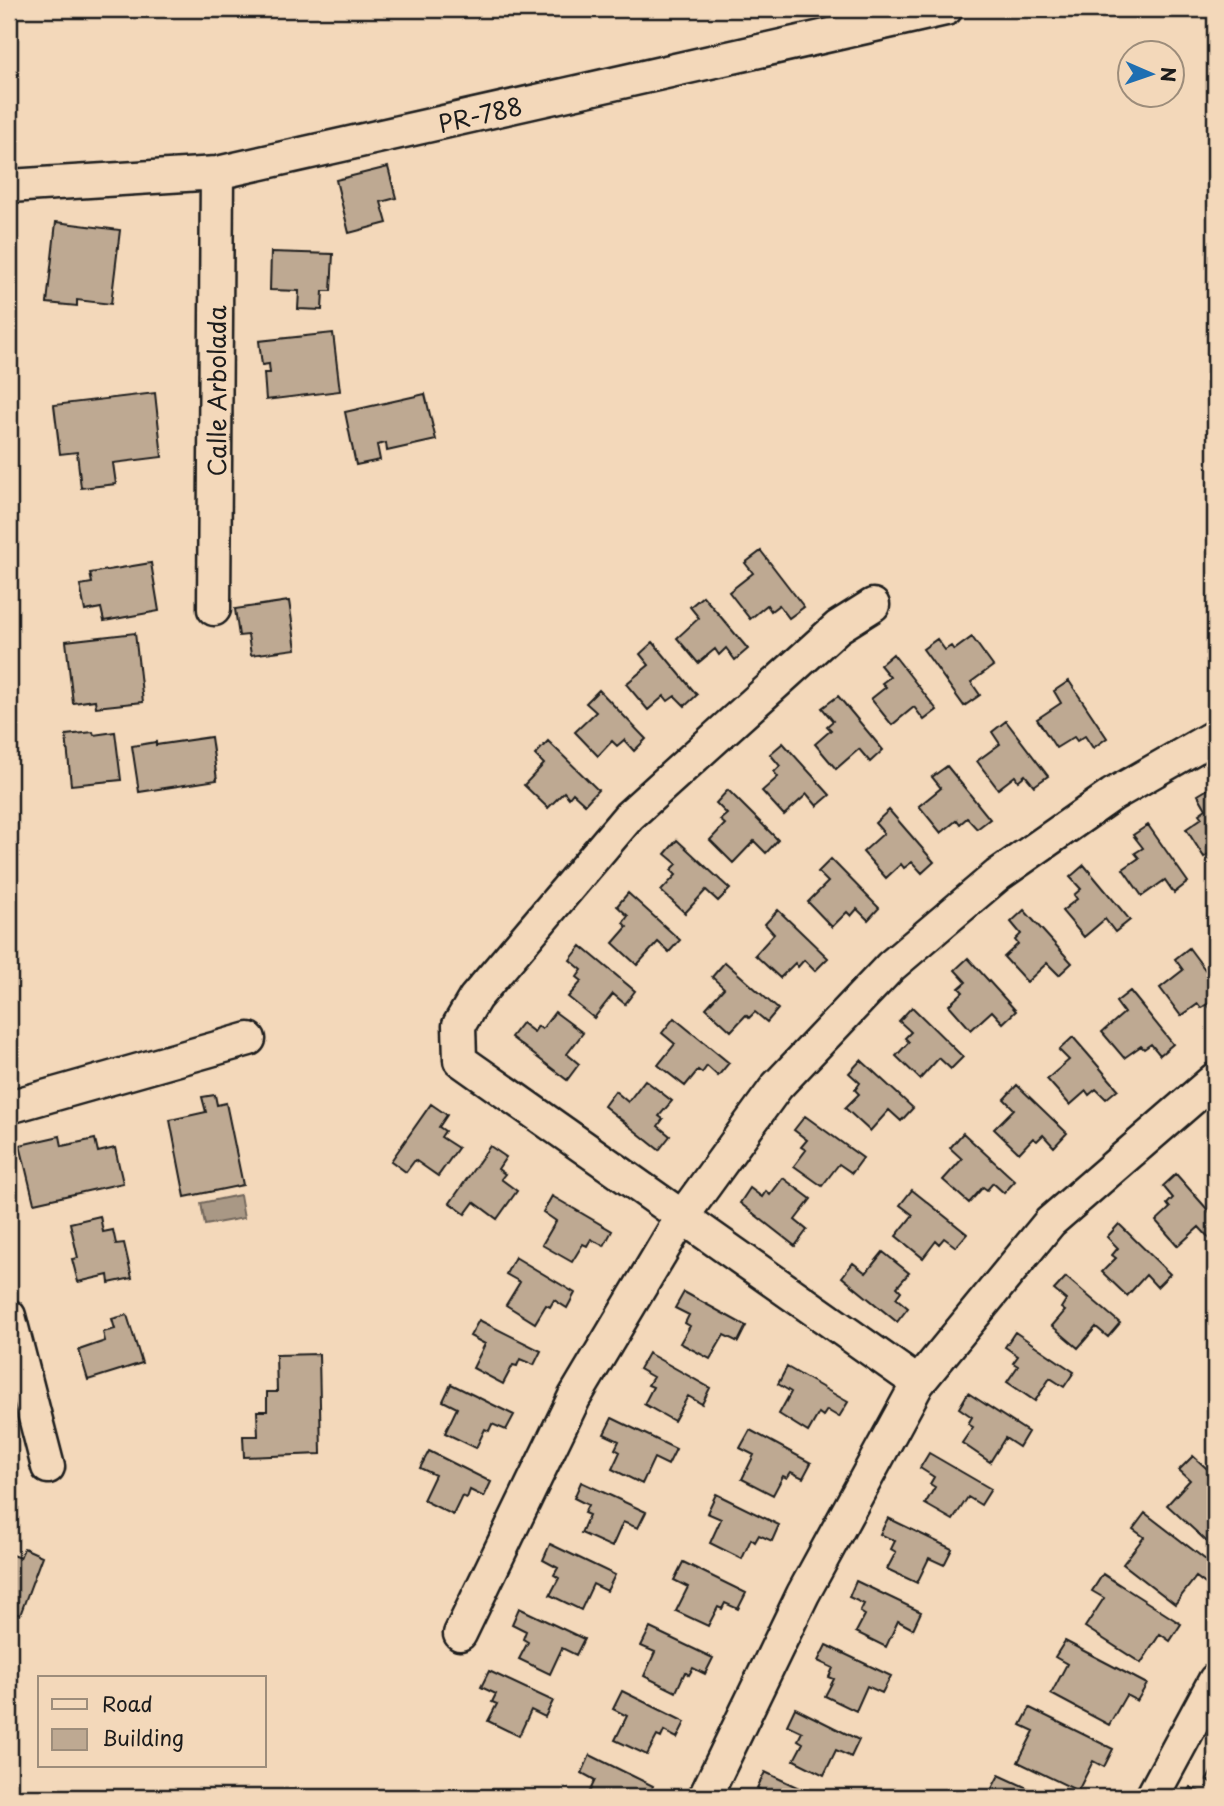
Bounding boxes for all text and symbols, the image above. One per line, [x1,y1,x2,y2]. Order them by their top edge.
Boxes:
north arrow [1116,38,1186,108]
text: N [1155,67,1183,83]
street label: PR-788 [434,87,526,141]
street label: Calle Arbolada [198,305,234,477]
legend [38,1676,266,1768]
text: Road [102,1687,153,1719]
text: Building [102,1721,184,1753]

